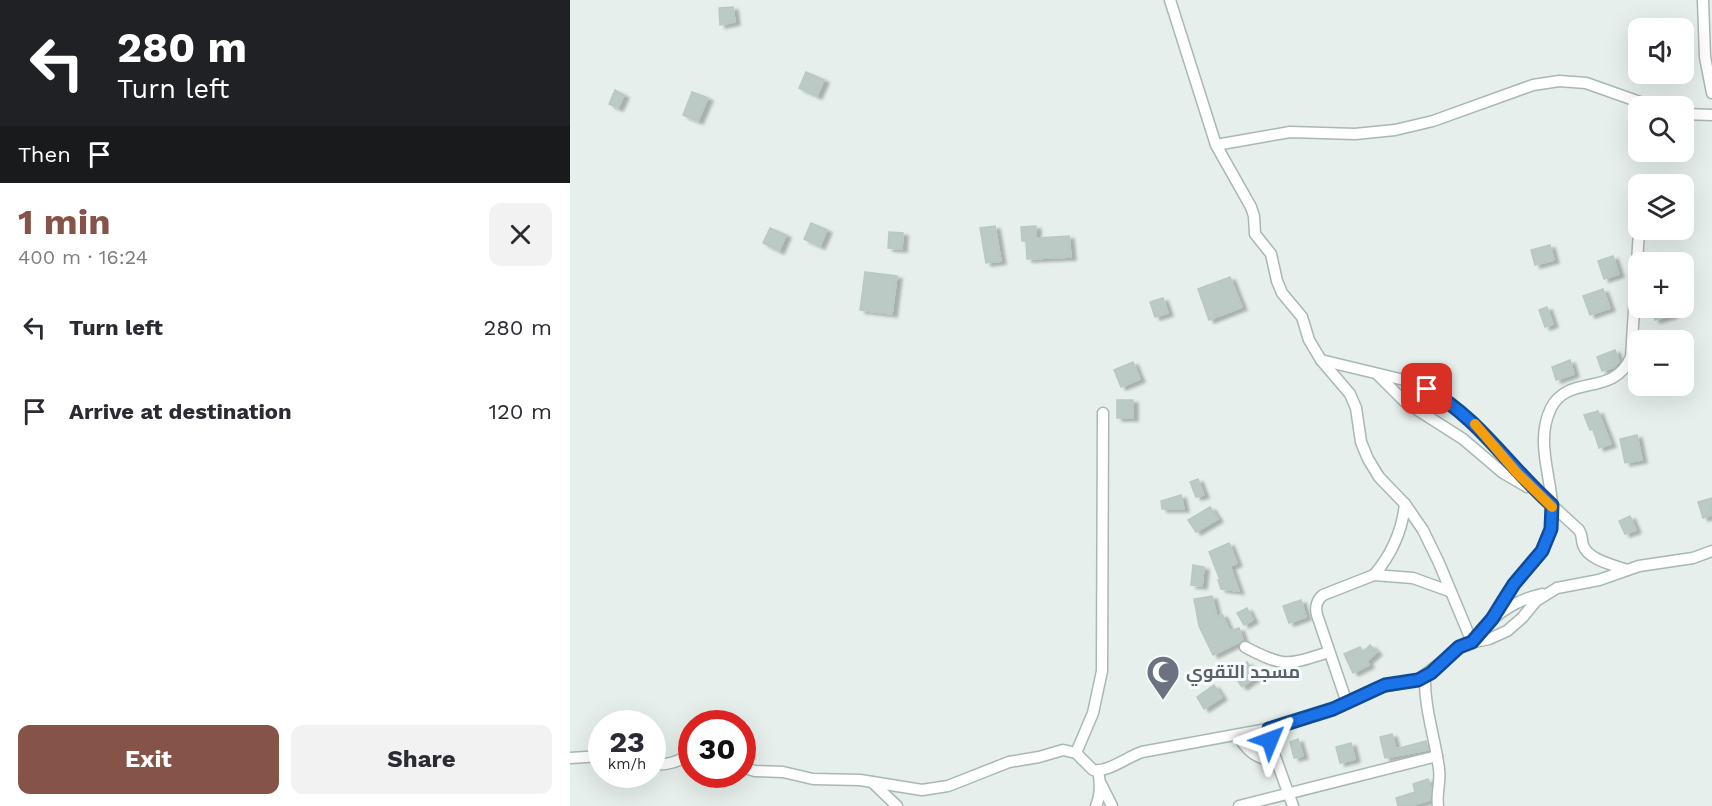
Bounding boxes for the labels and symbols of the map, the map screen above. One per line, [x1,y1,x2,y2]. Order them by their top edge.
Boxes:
pin [1401,363,1452,414]
mosque icon: مسجد التقوي [1145,654,1181,701]
place label: مسجد التقوي [1186,661,1300,686]
position arrow [1238,708,1302,772]
speed limit sign: 30 [678,710,756,788]

